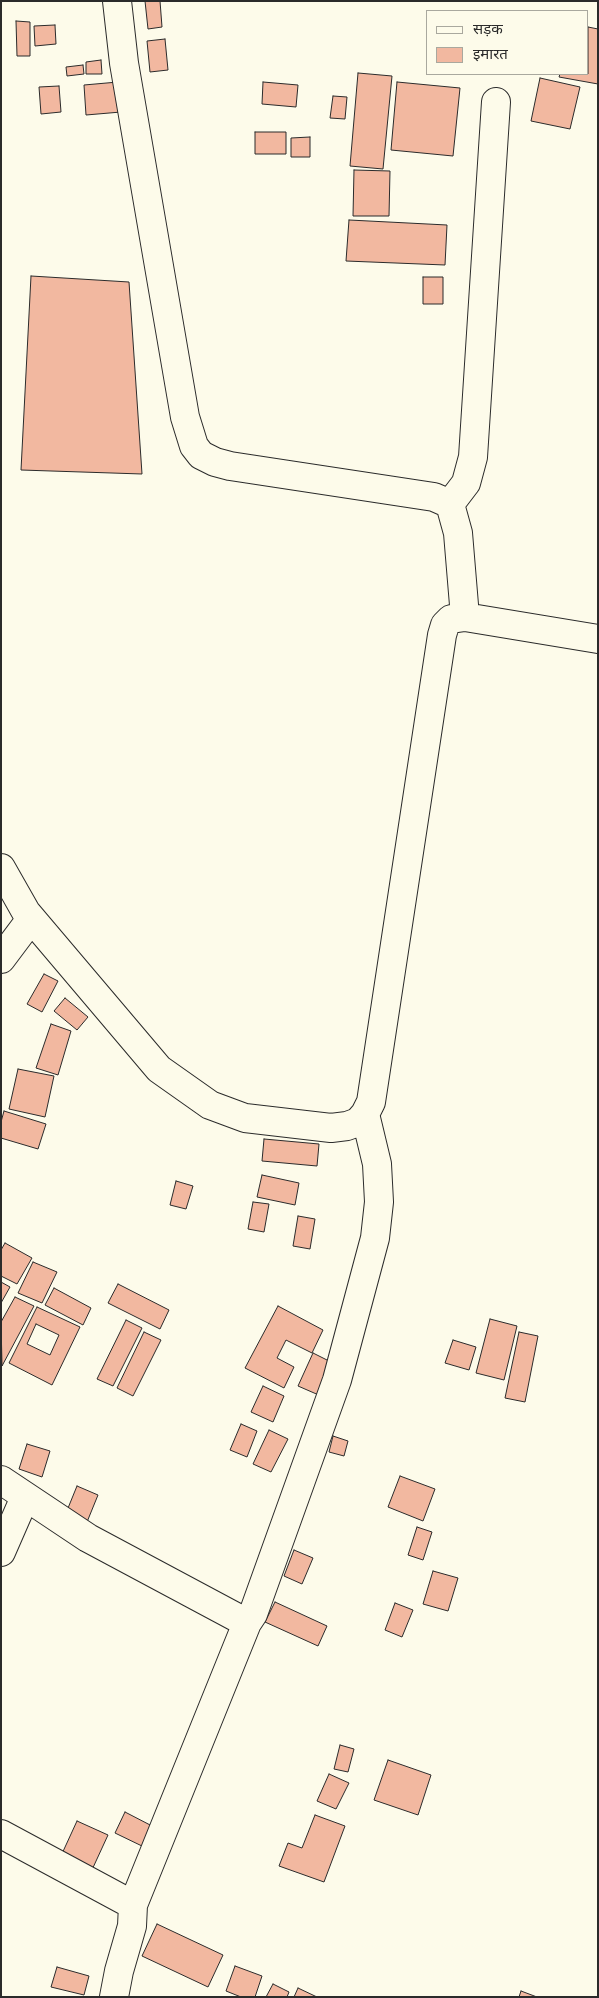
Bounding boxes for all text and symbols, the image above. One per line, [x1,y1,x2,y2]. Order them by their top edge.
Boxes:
legend [426,10,589,75]
text: सड़क [473,20,503,38]
text: इमारत [473,45,508,63]

